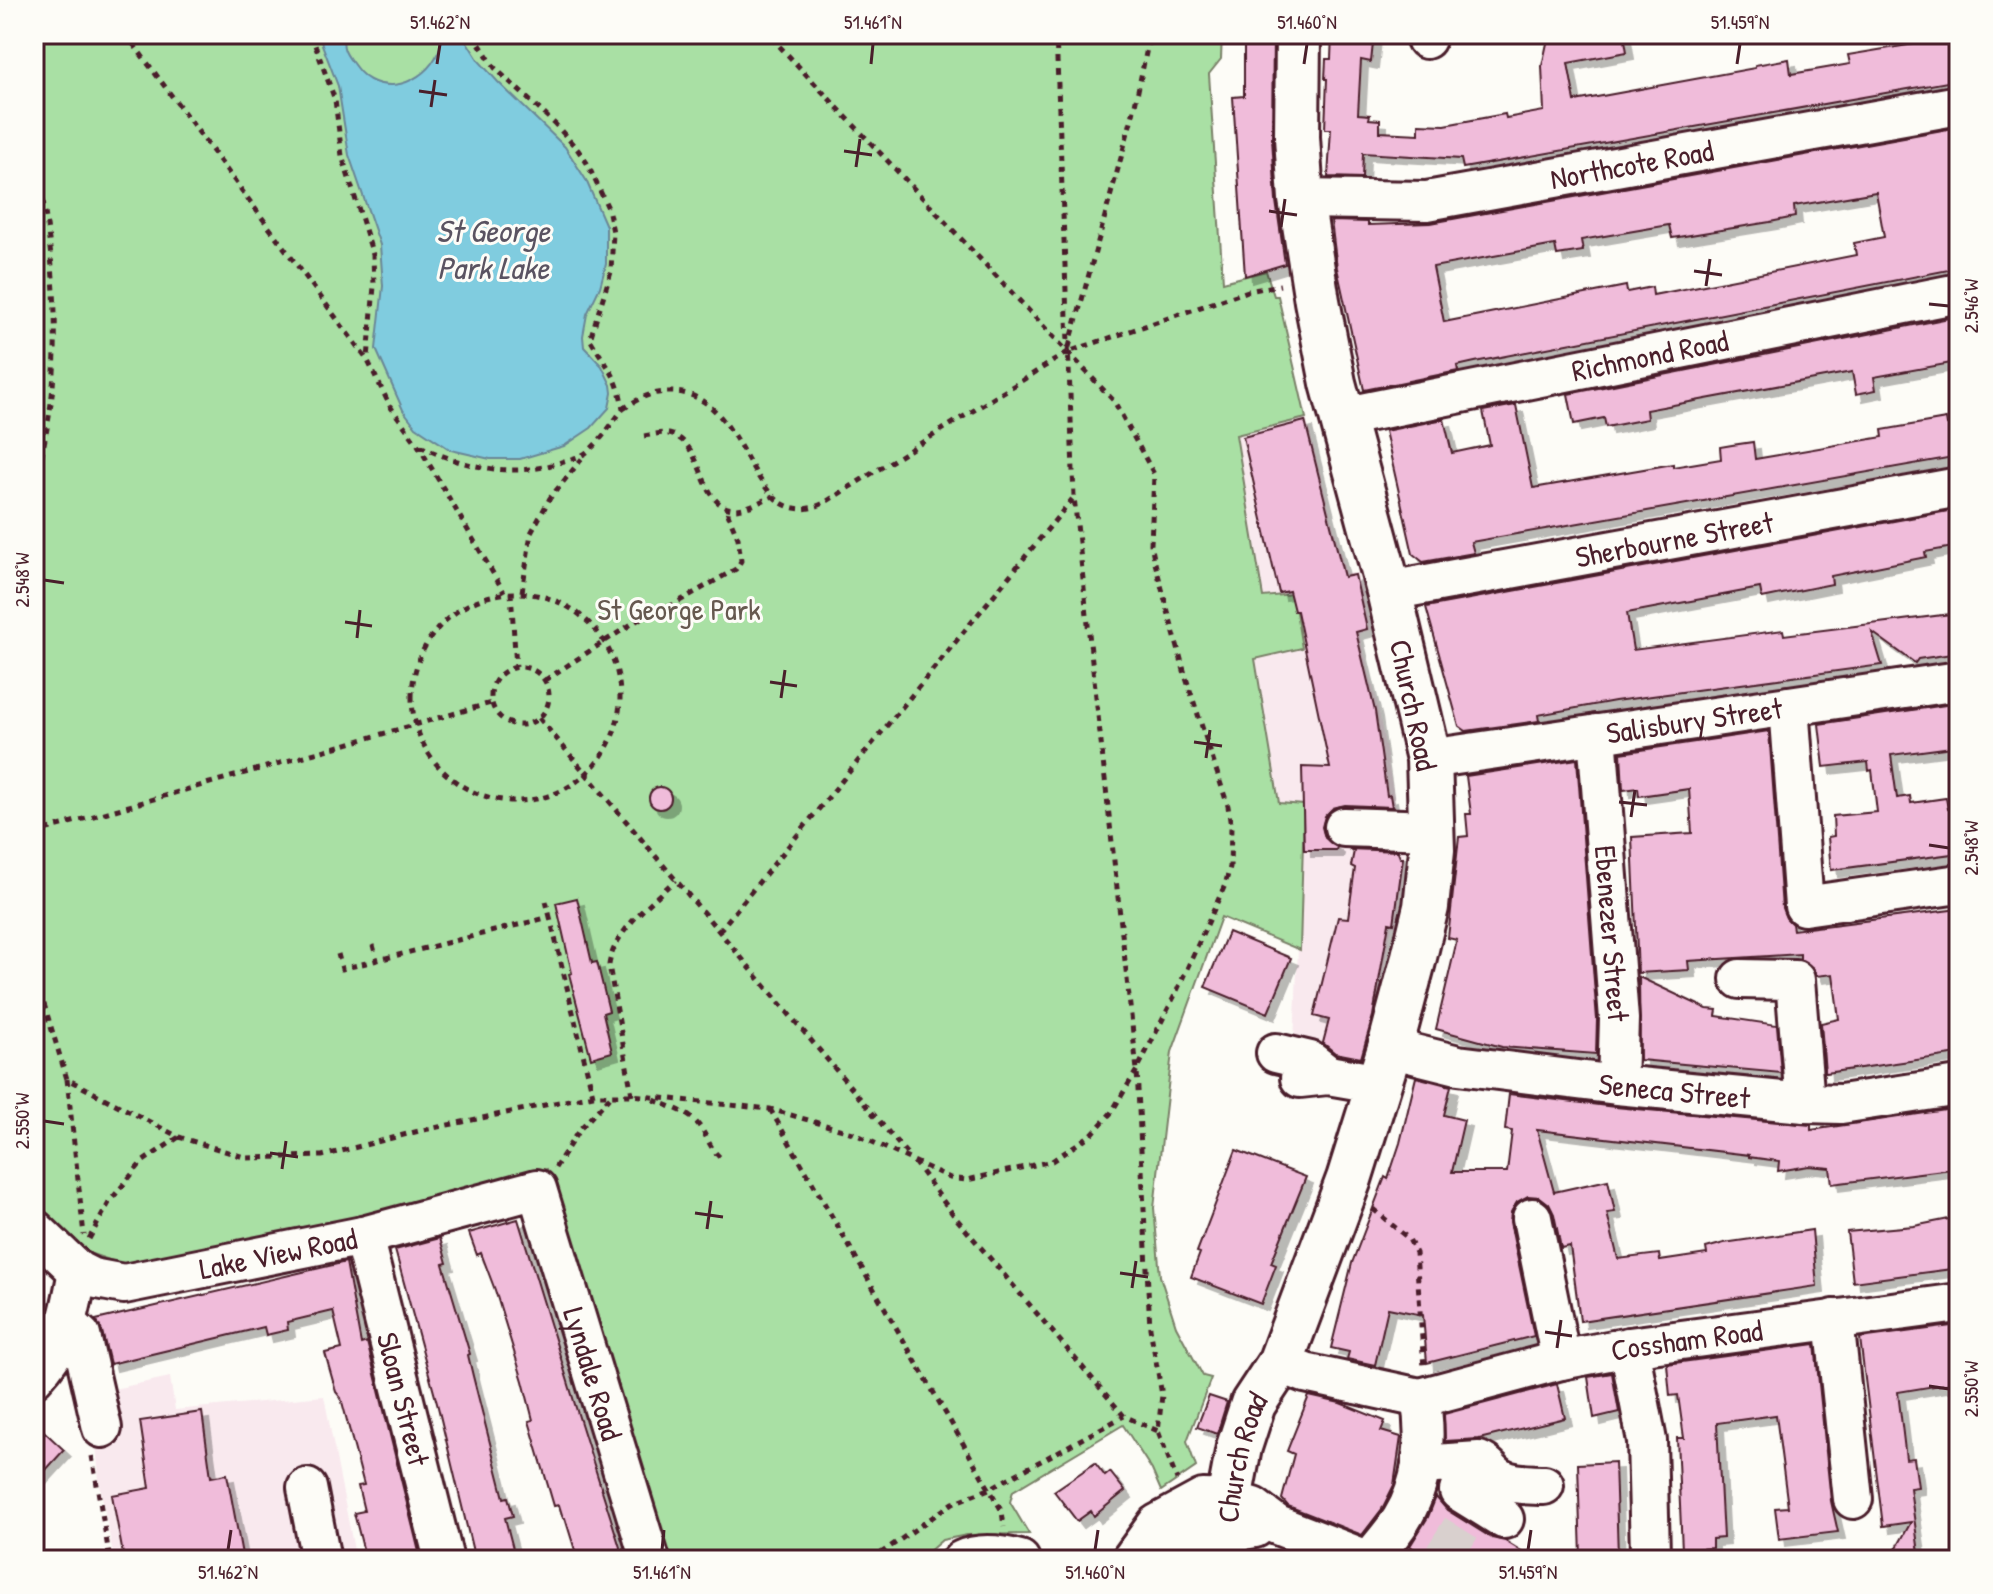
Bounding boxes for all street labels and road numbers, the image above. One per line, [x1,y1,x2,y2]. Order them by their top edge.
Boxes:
street label: Northcote Road [1547,130,1717,198]
street label: Richmond Road [1568,320,1732,390]
street label: Sherbourne Street [1572,501,1777,577]
street label: Church Road [1381,636,1447,774]
street label: Salisbury Street [1604,687,1785,753]
street label: Ebenezer Street [1586,844,1639,1023]
street label: Seneca Street [1597,1063,1752,1118]
street label: Lake View Road [196,1218,360,1288]
street label: Lyndale Road [554,1302,632,1445]
street label: Cossham Road [1607,1309,1765,1370]
street label: Sloan Street [368,1328,440,1470]
street label: Church Road [1208,1383,1276,1524]

